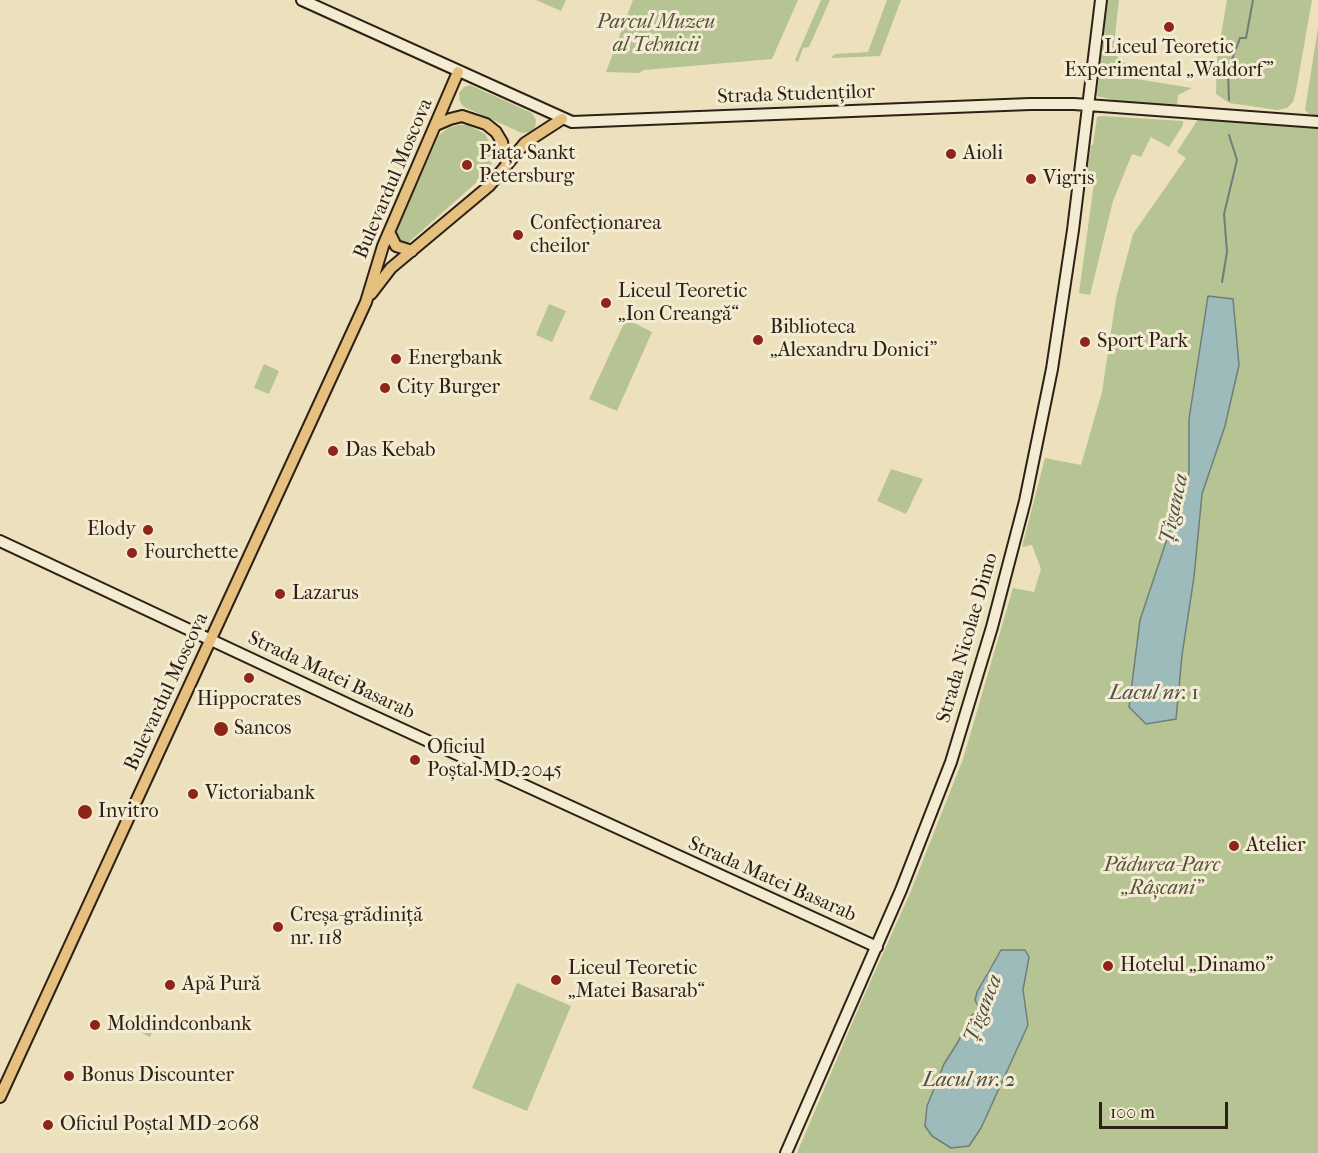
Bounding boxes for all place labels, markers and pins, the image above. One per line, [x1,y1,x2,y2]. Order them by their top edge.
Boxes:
marker: Liceul Teoretic Experimental „Waldorf” [1162,20,1176,34]
place label: Liceul Teoretic Experimental „Waldorf” [1064,36,1274,83]
place label: Piața Sankt Petersburg [479,142,576,189]
place label: Aioli [963,142,1003,166]
marker: Aioli [944,147,958,161]
marker: Piața Sankt Petersburg [460,158,474,172]
place label: Vigris [1043,167,1094,191]
marker: Vigris [1024,172,1038,186]
place label: Confecționarea cheilor [530,212,661,259]
marker: Confecționarea cheilor [511,228,525,242]
place label: Liceul Teoretic „Ion Creangă“ [618,280,747,327]
marker: Liceul Teoretic „Ion Creangă“ [599,296,613,310]
place label: Biblioteca „Alexandru Donici” [770,316,937,363]
place label: Sport Park [1097,330,1188,354]
marker: Biblioteca „Alexandru Donici” [751,333,765,347]
marker: Sport Park [1078,335,1092,349]
place label: Energbank [408,347,502,371]
marker: Energbank [389,352,403,366]
place label: City Burger [397,376,500,400]
marker: City Burger [378,381,392,395]
place label: Das Kebab [345,439,435,463]
marker: Das Kebab [326,444,340,458]
place label: Elody [87,518,136,542]
marker: Elody [141,523,155,537]
place label: Fourchette [144,541,238,565]
marker: Fourchette [125,546,139,560]
place label: Lazarus [292,582,359,606]
marker: Lazarus [273,587,287,601]
marker: Hippocrates [242,671,256,685]
place label: Hippocrates [197,688,301,712]
place label: Sancos [234,717,291,741]
marker: Sancos [212,720,230,738]
place label: Oficiul Poștal MD-2045 [427,736,562,783]
marker: Oficiul Poștal MD-2045 [408,753,422,767]
place label: Victoriabank [205,782,315,806]
marker: Victoriabank [186,787,200,801]
place label: Invitro [98,800,159,824]
marker: Invitro [76,803,94,821]
place label: Atelier [1246,834,1305,858]
marker: Atelier [1227,839,1241,853]
place label: Creșa-grădiniță nr. 118 [290,904,423,951]
marker: Creșa-grădiniță nr. 118 [271,920,285,934]
place label: Hotelul „Dinamo” [1120,954,1273,978]
place label: Liceul Teoretic „Matei Basarab“ [568,957,705,1004]
marker: Hotelul „Dinamo” [1101,959,1115,973]
place label: Apă Pură [182,973,260,997]
marker: Liceul Teoretic „Matei Basarab“ [549,973,563,987]
marker: Apă Pură [163,978,177,992]
place label: Moldindconbank [107,1013,252,1037]
marker: Moldindconbank [88,1018,102,1032]
place label: Bonus Discounter [81,1064,234,1088]
marker: Bonus Discounter [62,1069,76,1083]
place label: Oficiul Poștal MD-2068 [60,1113,259,1137]
marker: Oficiul Poștal MD-2068 [41,1118,55,1132]

